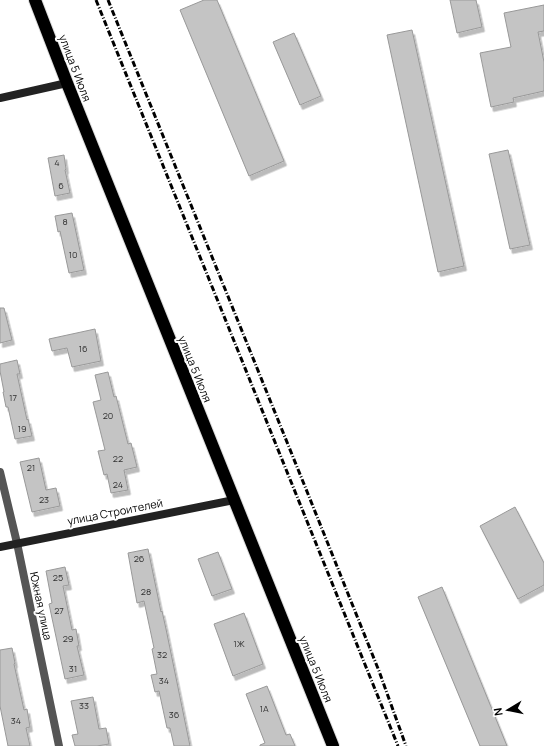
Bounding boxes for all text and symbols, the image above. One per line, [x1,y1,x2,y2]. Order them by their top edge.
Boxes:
street label: улица 5 Июля [56,32,95,103]
house number: 4 [54,156,60,169]
house number: 6 [58,179,64,192]
house number: 8 [62,215,68,228]
house number: 10 [69,248,78,261]
street label: улица 5 Июля [175,333,216,404]
house number: 16 [78,342,88,355]
house number: 17 [9,391,17,404]
house number: 20 [103,409,113,422]
house number: 19 [17,422,27,435]
house number: 22 [113,452,123,465]
house number: 21 [27,461,35,474]
house number: 24 [113,478,123,491]
house number: 23 [39,493,49,506]
street label: улица Строителей [66,495,164,528]
house number: 26 [134,552,145,565]
street label: Южная улица [27,570,56,641]
house number: 25 [53,571,63,584]
house number: 28 [141,585,151,598]
house number: 27 [54,604,64,617]
house number: 29 [63,632,73,645]
street label: улица 5 Июля [296,633,337,704]
house number: 1Ж [233,637,245,650]
house number: 32 [157,648,167,661]
house number: 31 [69,662,77,675]
house number: 34 [159,674,169,687]
north arrow [488,690,528,730]
house number: 33 [79,699,89,712]
house number: 1А [259,702,269,715]
text: N [490,707,506,717]
house number: 36 [169,708,180,721]
house number: 34 [11,714,21,727]

